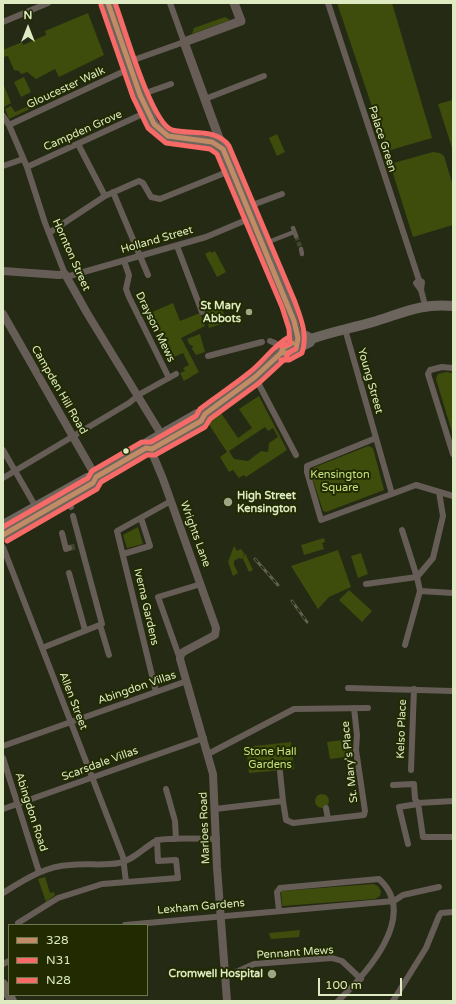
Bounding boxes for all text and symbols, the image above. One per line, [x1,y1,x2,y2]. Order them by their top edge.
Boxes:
north arrow [8,8,48,48]
text: N [24,9,32,22]
street label: Gloucester Walk [25,64,107,112]
street label: Palace Green [365,104,399,174]
street label: Campden Grove [42,108,124,154]
street label: Hornton Street [49,217,93,293]
street label: Holland Street [119,223,195,257]
street label: Drayson Mews [132,290,178,364]
place label: St Mary Abbots [200,299,241,325]
marker: St Mary Abbots [244,307,254,317]
street label: Campden Hill Road [28,343,90,437]
street label: Young Street [354,347,386,415]
unlabelled marker [121,446,131,456]
park label: Kensington Square [310,468,370,494]
place label: High Street Kensington [237,489,296,515]
marker: High Street Kensington [222,496,234,508]
street label: Wrights Lane [177,499,213,569]
street label: Iverna Gardens [131,567,161,647]
street label: Abingdon Villas [96,668,178,708]
street label: Allen Street [56,670,90,732]
street label: Kelso Place [394,699,410,759]
street label: St. Mary's Place [339,720,361,804]
street label: Scarsdale Villas [60,744,140,784]
park label: Stone Hall Gardens [243,745,297,771]
street label: Abingdon Road [12,771,50,853]
street label: Marloes Road [197,792,213,864]
street label: Lexham Gardens [157,897,245,917]
legend [8,924,148,996]
text: 328 [46,933,69,947]
street label: Pennant Mews [256,944,334,962]
text: N31 [46,953,71,967]
place label: Cromwell Hospital [169,967,263,981]
marker: Cromwell Hospital [266,968,278,980]
scale bar [320,970,404,996]
text: N28 [46,973,71,987]
text: 100 m [325,978,362,992]

